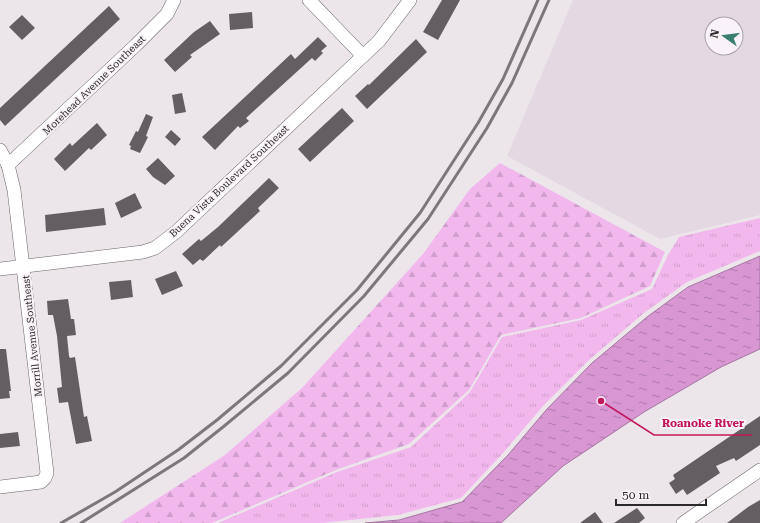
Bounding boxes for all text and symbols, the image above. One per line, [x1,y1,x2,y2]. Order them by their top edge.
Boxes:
north arrow [704,16,744,56]
text: N [707,28,722,39]
street label: Morehead Avenue Southeast [41,33,148,137]
street label: Buena Vista Boulevard Southeast [167,123,291,239]
street label: Morrill Avenue Southeast [20,274,44,397]
callout: Roanoke River [654,412,752,435]
text: Roanoke River [662,417,744,430]
scale bar [616,481,706,507]
text: 50 m [622,488,649,502]

